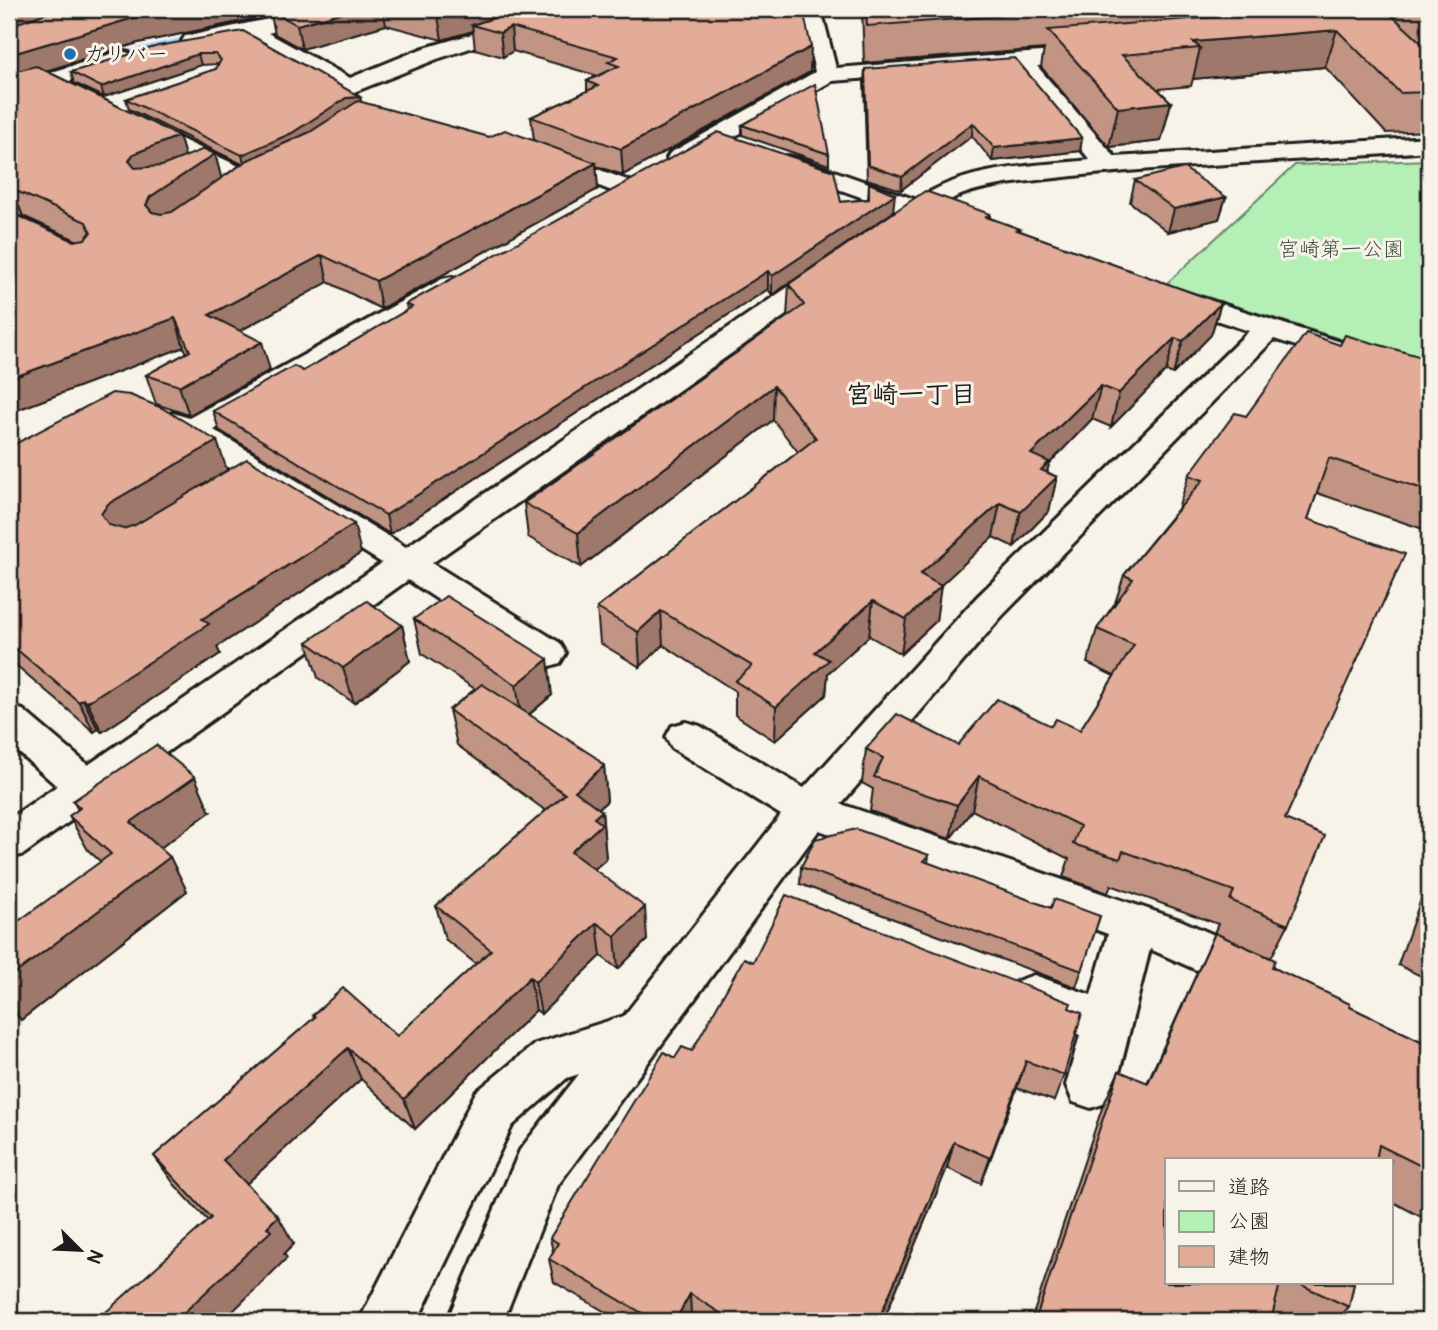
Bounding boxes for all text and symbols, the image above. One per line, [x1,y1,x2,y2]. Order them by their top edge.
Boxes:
place label: ガリバー [84,41,168,68]
marker: ガリバー [62,46,78,62]
park label: 宮崎第一公園 [1278,236,1404,263]
district label: 宮崎一丁目 [846,379,976,411]
legend [1165,1158,1392,1284]
text: 道路 [1228,1174,1270,1201]
text: 公園 [1228,1208,1270,1235]
north arrow [46,1214,116,1284]
text: 建物 [1228,1244,1270,1271]
text: N [81,1246,108,1267]

